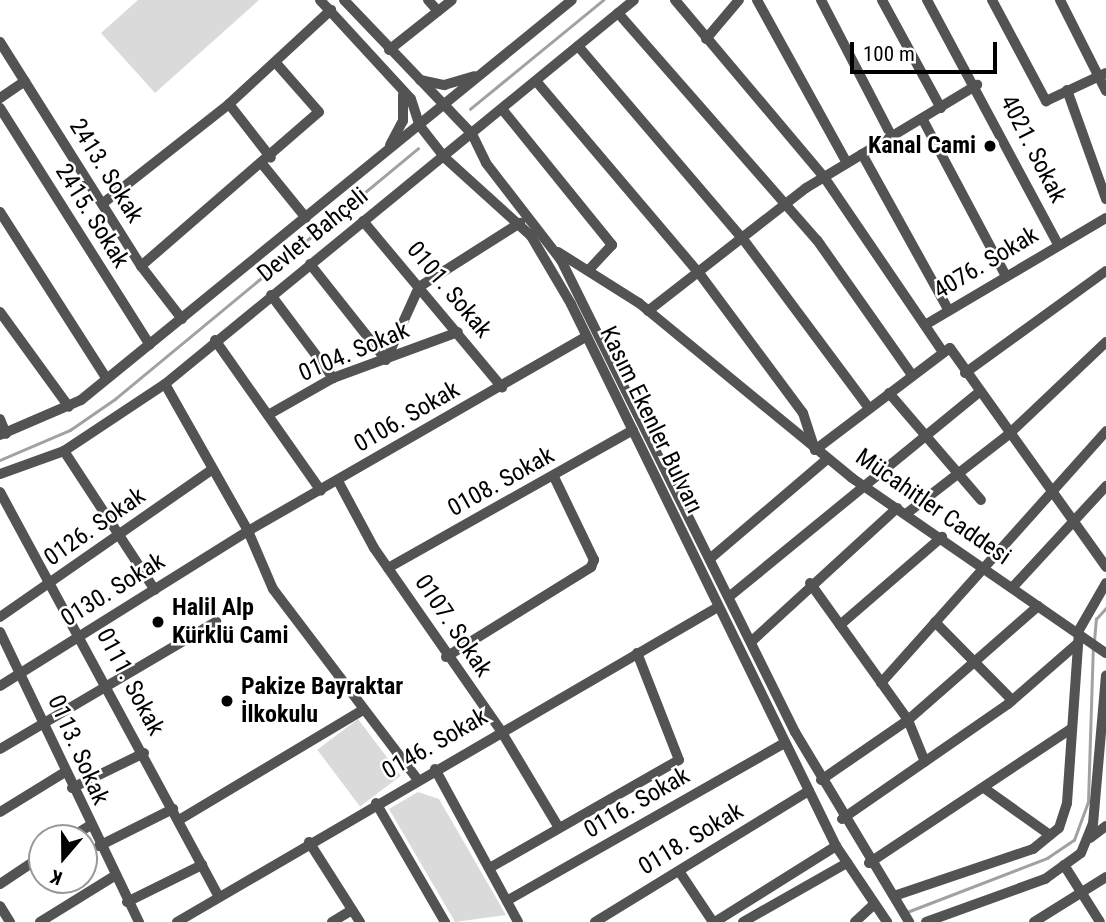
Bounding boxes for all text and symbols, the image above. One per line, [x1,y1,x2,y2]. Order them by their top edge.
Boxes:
scale bar [854,28,1001,72]
text: 100 m [863,42,915,66]
street label: 4021. Sokak [994,90,1072,208]
street label: 2413. Sokak [63,114,149,228]
place label: Kanal Cami [868,132,976,160]
marker: Kanal Cami [982,138,998,154]
street label: 2415. Sokak [49,159,135,273]
street label: Devlet Bahçeli [252,182,374,288]
street label: 4076. Sokak [929,221,1043,305]
street label: 0101. Sokak [400,236,498,344]
street label: 0104. Sokak [295,316,413,388]
street label: Kasım Ekenler Bulvarı [593,322,709,518]
street label: 0106. Sokak [349,375,465,459]
street label: 0108. Sokak [443,441,559,523]
street label: Mücahitler Caddesi [850,443,1016,571]
street label: 0126. Sokak [39,482,151,572]
street label: 0130. Sokak [56,547,170,633]
street label: 0107. Sokak [408,570,498,682]
place label: Halil Alp Kürklü Cami [172,594,288,650]
marker: Halil Alp Kürklü Cami [150,614,166,630]
street label: 0111. Sokak [90,624,170,740]
place label: Pakize Bayraktar İlkokulu [241,673,403,729]
street label: 0113. Sokak [41,691,115,809]
marker: Pakize Bayraktar İlkokulu [219,693,235,709]
street label: 0146. Sokak [377,702,493,786]
street label: 0116. Sokak [579,761,695,845]
street label: 0118. Sokak [634,797,748,881]
north arrow [28,824,98,894]
text: K [47,865,65,890]

